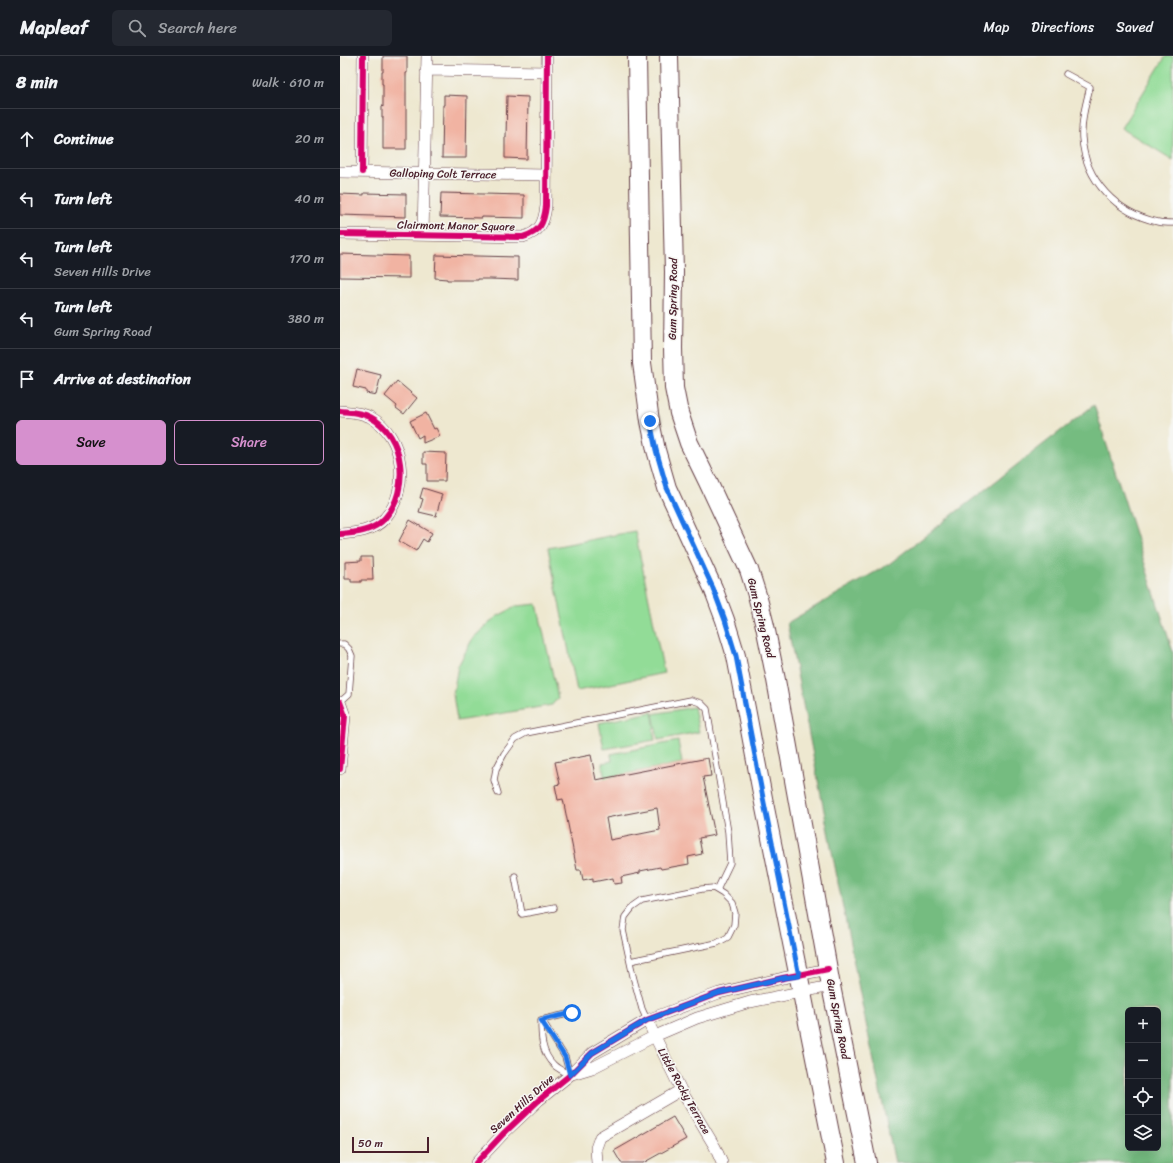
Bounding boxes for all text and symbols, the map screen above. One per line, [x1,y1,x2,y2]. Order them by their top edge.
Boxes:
search box [112,10,392,46]
text: Mapleaf [20,11,88,44]
text: Search here [158,15,237,41]
text: Map [983,15,1009,40]
text: Directions [1031,15,1094,40]
text: Saved [1116,15,1153,40]
icon: search [126,17,148,39]
text: 8 min [16,67,58,97]
text: Walk · 610 m [252,71,324,94]
text: Continue [54,126,114,152]
text: 20 m [295,127,324,150]
icon: ahead [16,128,38,150]
street label: Galloping Colt Terrace [389,164,497,184]
text: Turn left [54,186,112,212]
text: 40 m [294,187,324,210]
icon: left [16,188,38,210]
street label: Clairmont Manor Square [397,215,515,237]
text: Turn left [54,234,112,260]
text: 170 m [289,247,324,270]
icon: left [16,248,38,270]
street label: Gum Spring Road [663,257,683,340]
text: Seven Hills Drive [54,260,151,283]
text: Turn left [54,294,112,320]
text: 380 m [287,307,324,330]
icon: left [16,308,38,330]
text: Gum Spring Road [54,320,151,343]
text: Arrive at destination [54,366,191,392]
icon: arrive [16,368,38,390]
route end [641,412,659,430]
button: Save [16,420,166,465]
button: Share [174,420,324,465]
street label: Gum Spring Road [742,576,780,661]
street label: Gum Spring Road [821,977,855,1062]
route start [563,1004,581,1022]
map controls [1125,1007,1161,1151]
button: + [1125,1007,1161,1043]
button: − [1125,1043,1161,1079]
street label: Little Rocky Terrace [652,1044,716,1138]
street label: Seven Hills Drive [485,1069,559,1139]
button: locate [1125,1079,1161,1115]
button: layers [1125,1115,1161,1151]
text: 50 m [358,1134,383,1153]
scale bar [352,1135,429,1154]

